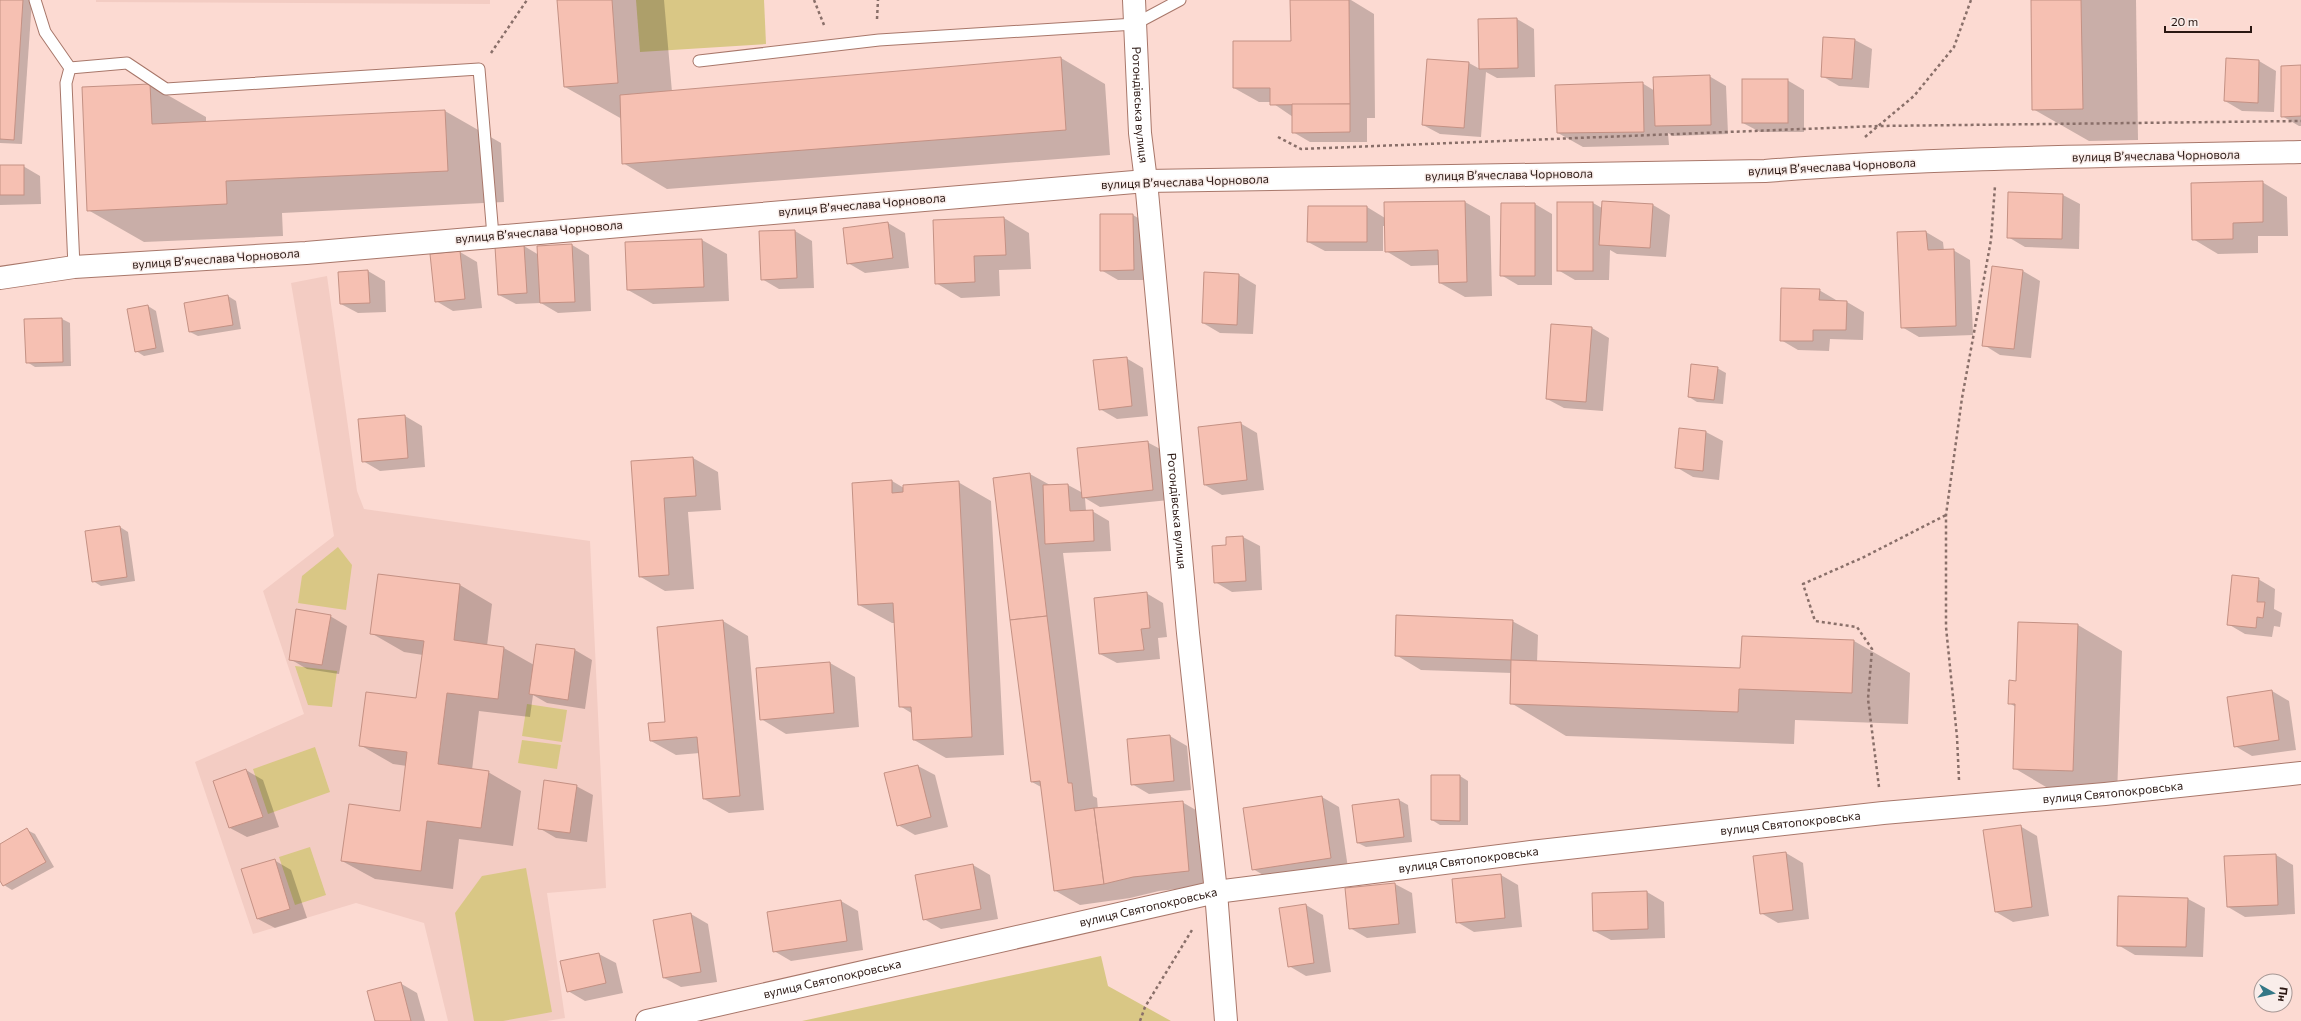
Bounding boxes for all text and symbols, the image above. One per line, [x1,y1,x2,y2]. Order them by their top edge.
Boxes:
scale bar [2165,8,2251,34]
text: 20 m [2171,14,2198,28]
street label: Ротондівська вулиця [1130,46,1152,164]
street label: вулиця Вʼячеслава Чорновола [2072,147,2240,163]
street label: вулиця Вʼячеслава Чорновола [1748,155,1916,177]
street label: вулиця Вʼячеслава Чорновола [1425,166,1593,182]
street label: вулиця Вʼячеслава Чорновола [1101,171,1269,191]
street label: вулиця Вʼячеслава Чорновола [778,190,946,218]
street label: вулиця Вʼячеслава Чорновола [455,217,623,245]
street label: вулиця Вʼячеслава Чорновола [132,245,300,271]
street label: Ротондівська вулиця [1165,452,1190,570]
street label: вулиця Святопокровська [2042,778,2184,805]
street label: вулиця Святопокровська [1719,808,1861,837]
street label: вулиця Святопокровська [1398,843,1539,875]
street label: вулиця Святопокровська [1078,884,1218,929]
street label: вулиця Святопокровська [762,956,902,1000]
north arrow [2253,973,2293,1013]
text: Пн [2276,986,2291,1003]

